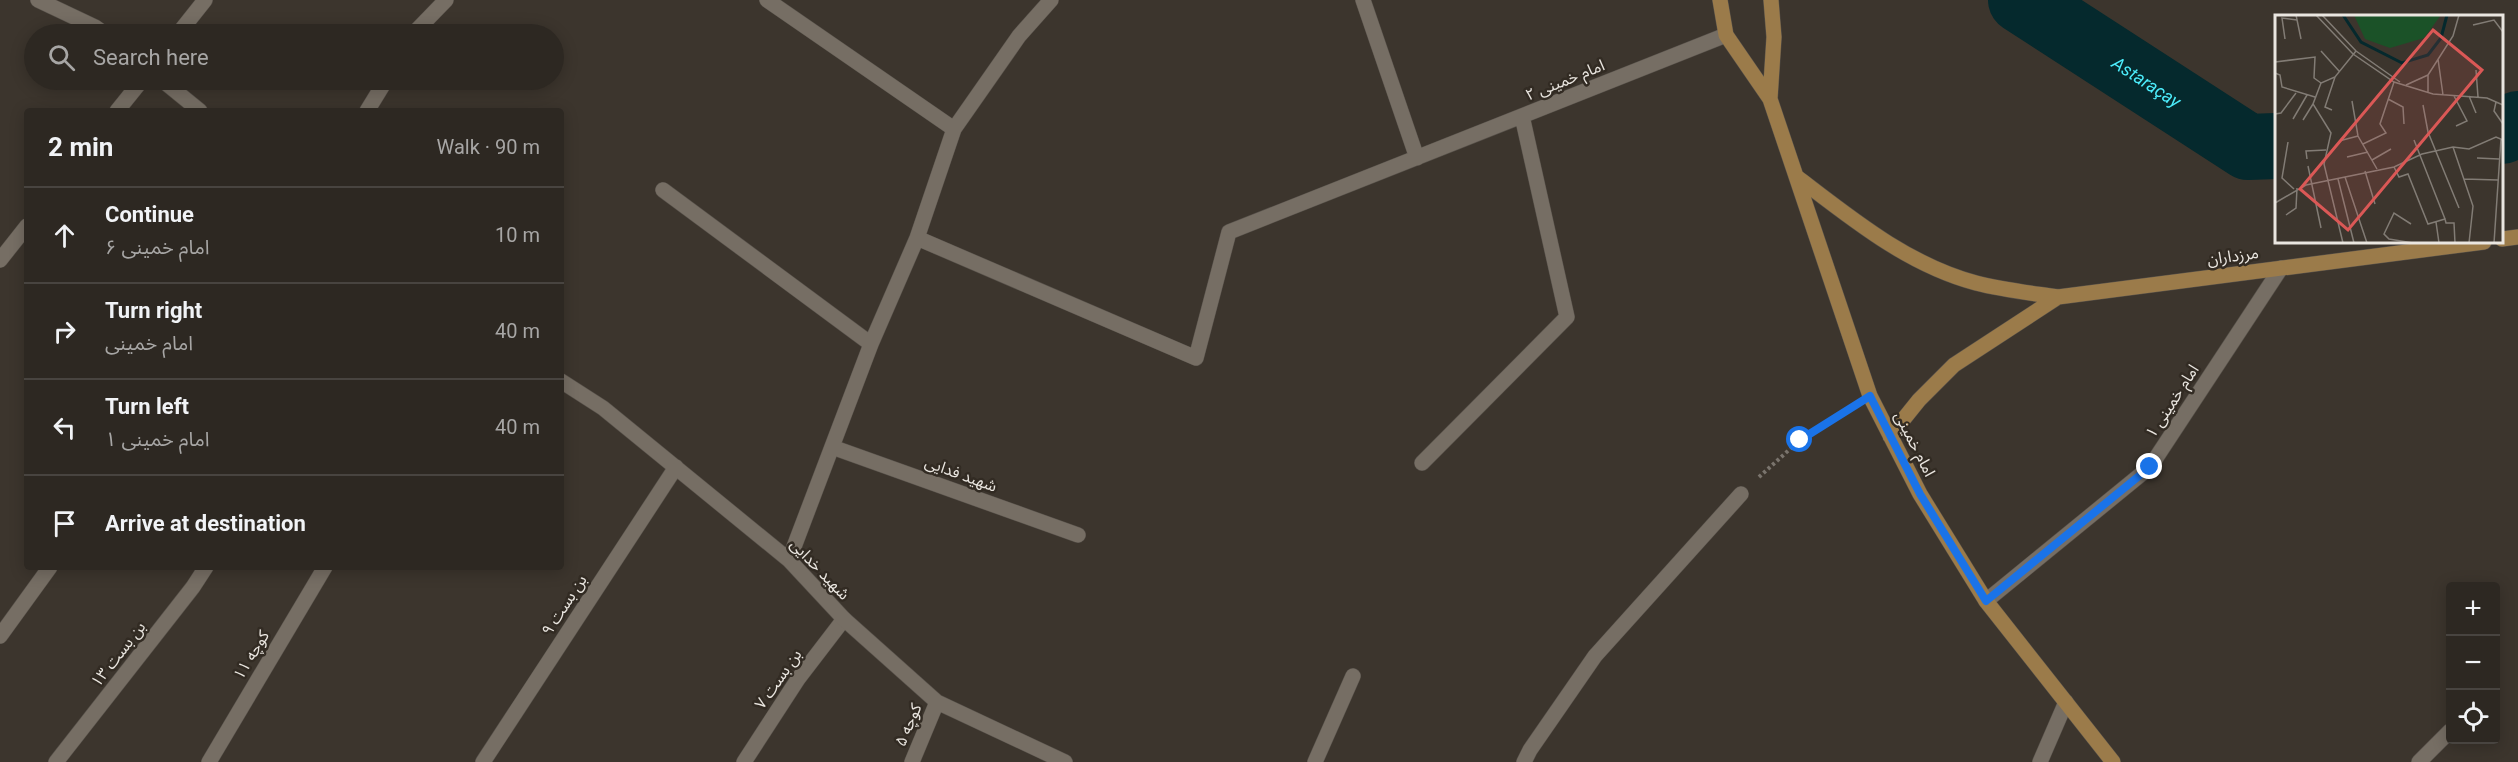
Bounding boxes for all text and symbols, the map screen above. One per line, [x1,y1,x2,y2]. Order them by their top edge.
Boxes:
inset map [2275,15,2503,243]
search box [24,24,564,90]
icon: search [45,41,78,74]
text: Search here [93,45,209,70]
water label: Astaraçay [2108,51,2186,112]
street label: امام خمینی ۲ [1523,56,1608,107]
text: 2 min [48,132,113,162]
text: Walk · 90 m [437,135,540,159]
text: Continue [105,202,194,227]
icon: ahead [48,219,81,252]
text: 10 m [495,223,540,247]
text: امام خمینی ۶ [105,235,210,259]
street label: مرزداران [2206,243,2260,269]
text: Turn right [105,298,202,323]
icon: right [48,315,81,348]
text: 40 m [495,319,540,343]
text: امام خمینی [105,331,193,355]
street label: امام خمینی ۱ [2141,361,2205,443]
text: Turn left [105,394,189,419]
street label: امام خمینی [1888,408,1939,481]
icon: left [48,411,81,444]
text: 40 m [495,415,540,439]
route start [1786,426,1812,452]
text: امام خمینی ۱ [105,427,210,451]
street label: شهید فدایی [922,452,1000,496]
route end [2136,453,2162,479]
icon: arrive [48,507,81,540]
text: Arrive at destination [105,511,306,536]
street label: شهید خدایی [786,535,854,603]
street label: بن بست ۹ [537,571,591,639]
map controls [2446,582,2500,744]
button: + [2446,582,2500,636]
street label: بن بست ۱۳ [87,618,149,690]
street label: کوچه ۱۱ [229,627,274,683]
button: − [2446,636,2500,690]
street label: بن بست ۷ [751,646,805,712]
button: locate [2446,690,2500,744]
street label: کوچه ۵ [891,700,927,750]

